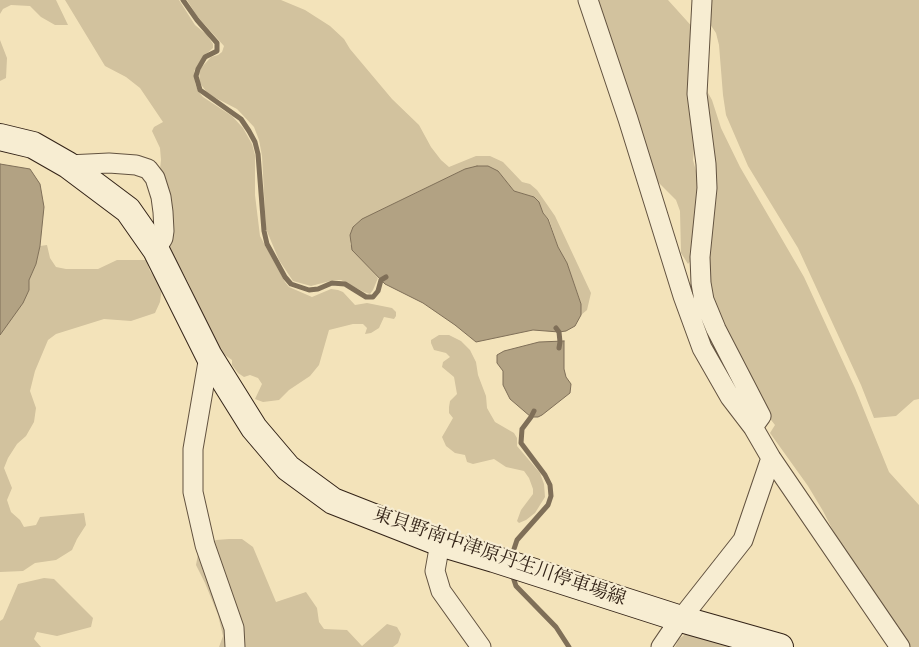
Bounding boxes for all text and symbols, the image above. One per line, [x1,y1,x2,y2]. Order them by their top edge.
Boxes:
street label: 東貝野南中津原丹生川停車場線 [370,504,628,612]

